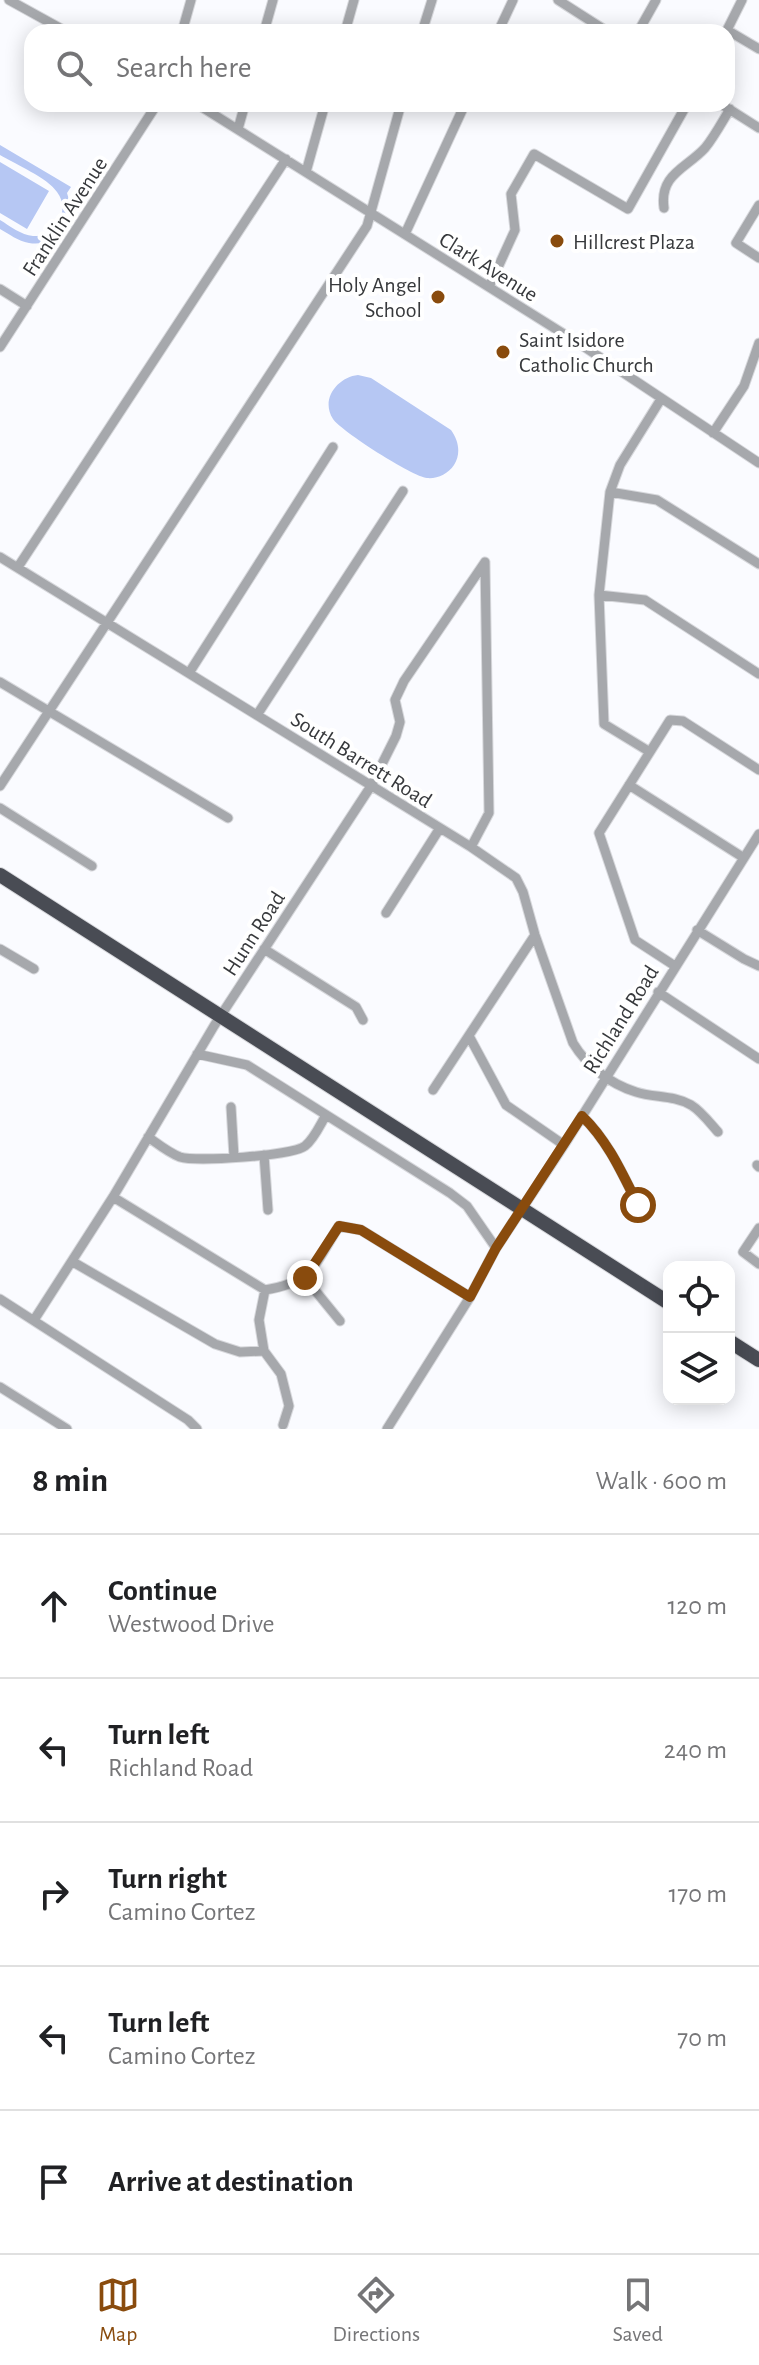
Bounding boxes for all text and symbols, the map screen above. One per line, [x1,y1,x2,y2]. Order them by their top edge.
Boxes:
search box [24,24,735,112]
icon: search [52,46,96,90]
text: Search here [116,53,252,83]
street label: Franklin Avenue [18,153,111,280]
street label: Clark Avenue [435,228,542,306]
place label: Hillcrest Plaza [573,231,695,253]
marker: Hillcrest Plaza [548,232,566,250]
place label: Holy Angel School [328,274,422,321]
marker: Holy Angel School [429,288,447,306]
place label: Saint Isidore Catholic Church [519,329,654,376]
marker: Saint Isidore Catholic Church [494,343,512,361]
street label: South Barrett Road [287,708,436,812]
street label: Hunn Road [219,887,289,980]
street label: Richland Road [579,962,663,1078]
route start [620,1187,656,1223]
route end [287,1260,323,1296]
map controls [663,1261,735,1405]
button: locate [663,1261,735,1333]
button: layers [663,1333,735,1405]
text: 8 min [32,1464,108,1498]
text: Walk · 600 m [596,1468,727,1494]
text: Continue [108,1576,217,1606]
icon: ahead [32,1584,76,1628]
text: 120 m [667,1593,727,1619]
text: Westwood Drive [108,1611,275,1637]
text: Turn left [108,1720,209,1750]
icon: left [32,1728,76,1772]
text: 240 m [664,1737,727,1763]
text: Richland Road [108,1755,253,1781]
text: Turn right [108,1864,227,1894]
icon: right [32,1872,76,1916]
text: 170 m [668,1881,727,1907]
text: Camino Cortez [108,1899,255,1925]
text: Turn left [108,2008,209,2038]
icon: left [32,2016,76,2060]
text: 70 m [677,2025,727,2051]
text: Camino Cortez [108,2043,255,2069]
icon: arrive [32,2160,76,2204]
text: Arrive at destination [108,2167,354,2197]
tab: Map [96,2273,140,2347]
tab: Directions [332,2273,420,2347]
tab: Saved [612,2273,663,2347]

